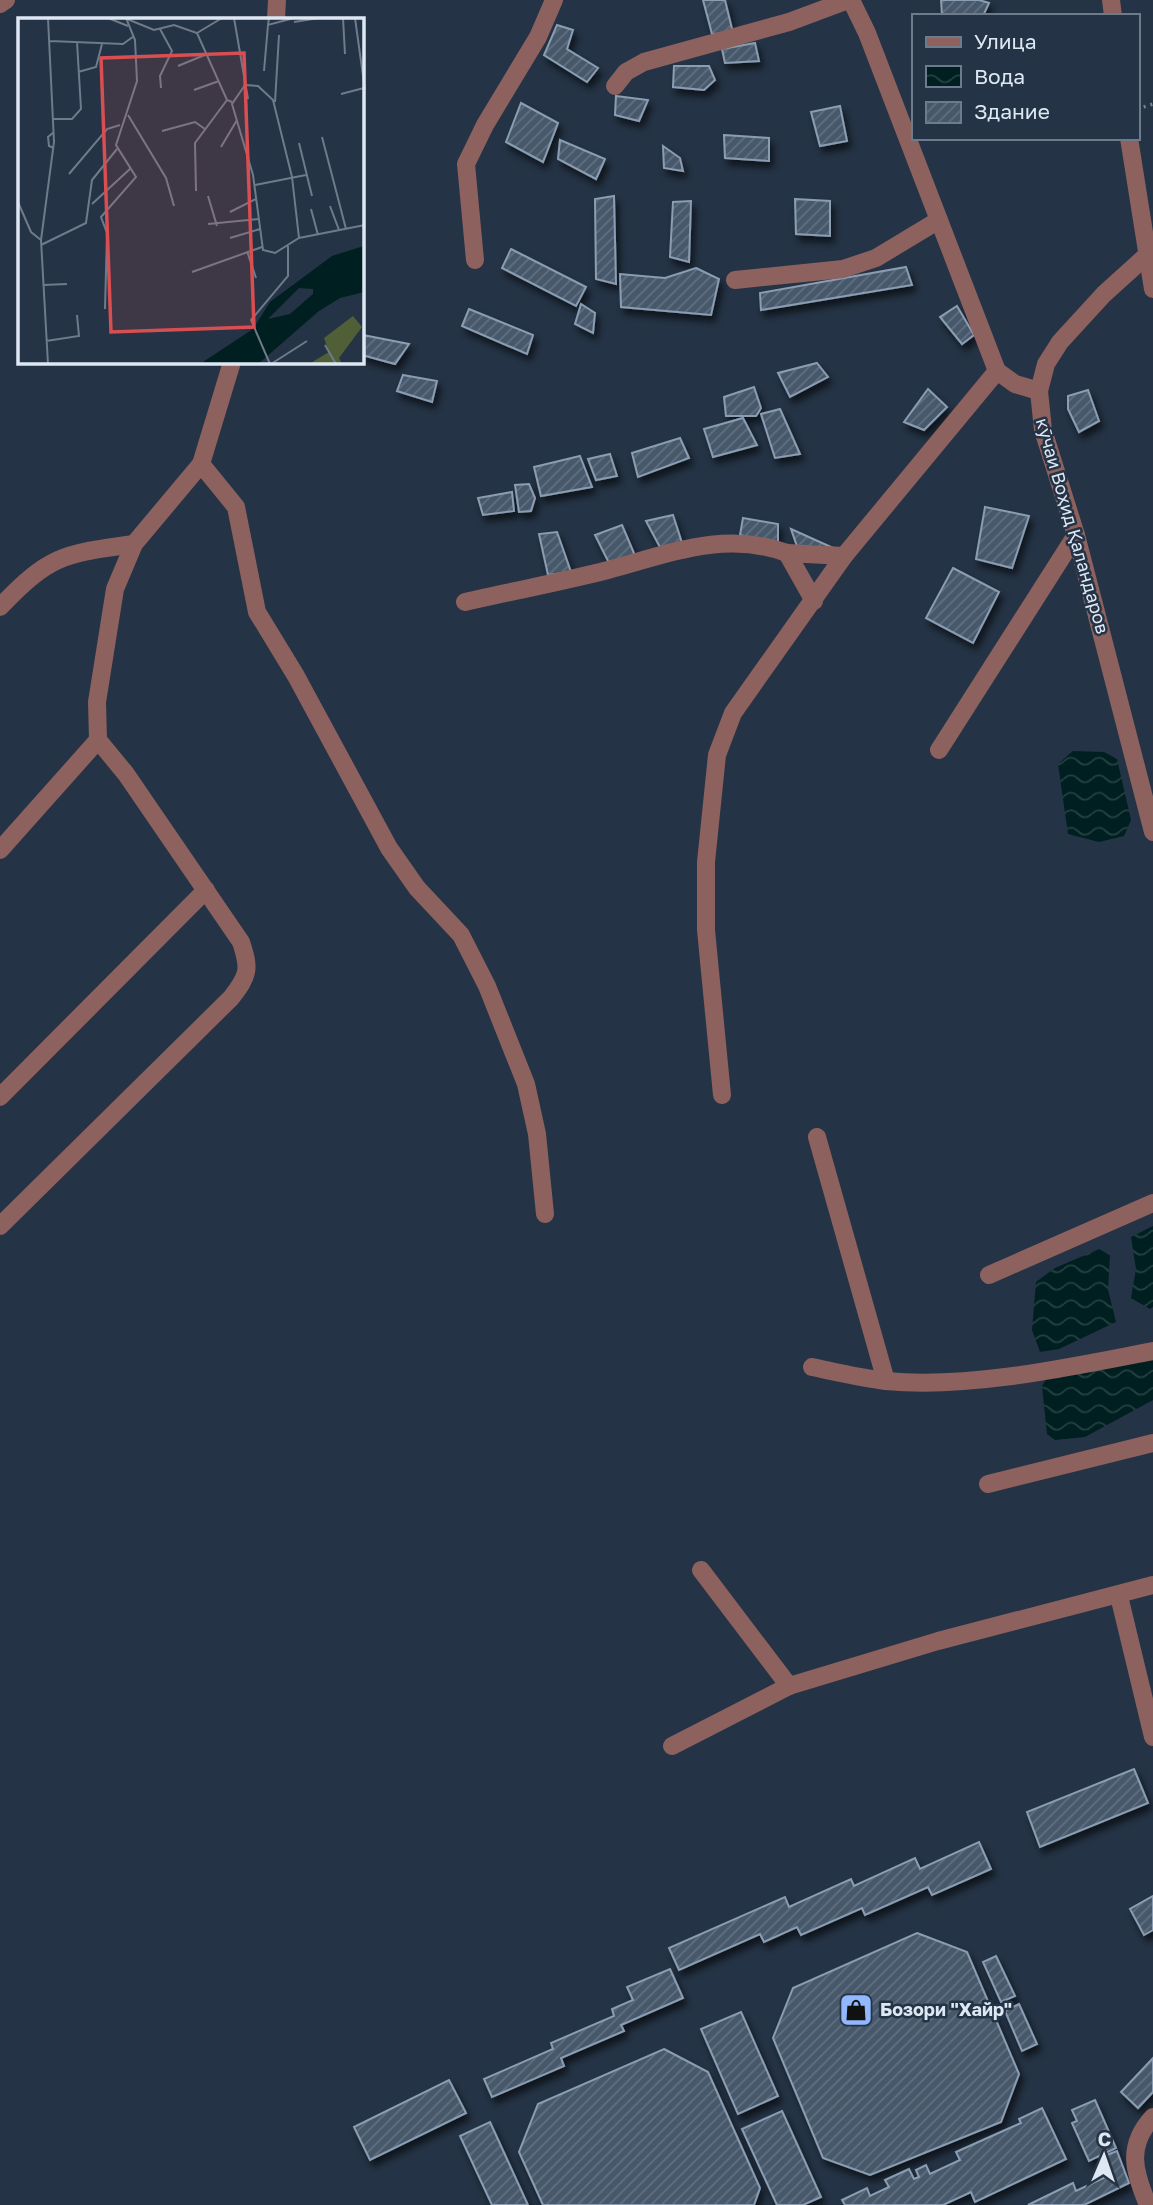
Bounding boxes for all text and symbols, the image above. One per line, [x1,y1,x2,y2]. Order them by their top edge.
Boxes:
legend [912,14,1139,140]
inset map [18,18,364,364]
text: Улица [974,28,1037,54]
text: Вода [974,63,1025,89]
text: Здание [974,98,1050,124]
street label: кӯчаи Воҳид Қаландаров [1032,415,1114,636]
shop icon: Бозори "Хайр" [837,1991,875,2029]
place label: Бозори "Хайр" [880,1998,1012,2020]
north arrow [1069,2121,1139,2191]
text: С [1097,2127,1112,2150]

